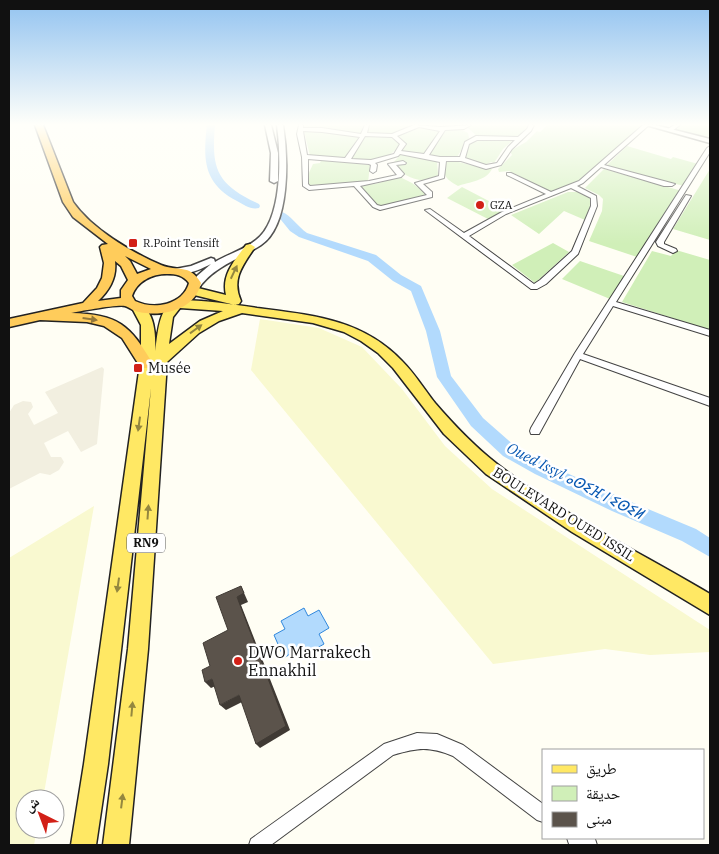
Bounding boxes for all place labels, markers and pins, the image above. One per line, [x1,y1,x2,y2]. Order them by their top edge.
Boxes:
place label: GZA [490,198,513,212]
marker: GZA [474,199,486,211]
place label: R.Point Tensift [143,236,220,250]
marker: R.Point Tensift [127,237,139,249]
place label: Musée [148,359,191,377]
marker: Musée [132,362,144,374]
place label: DWO Marrakech Ennakhil [248,642,371,680]
marker: DWO Marrakech Ennakhil [232,655,244,667]

